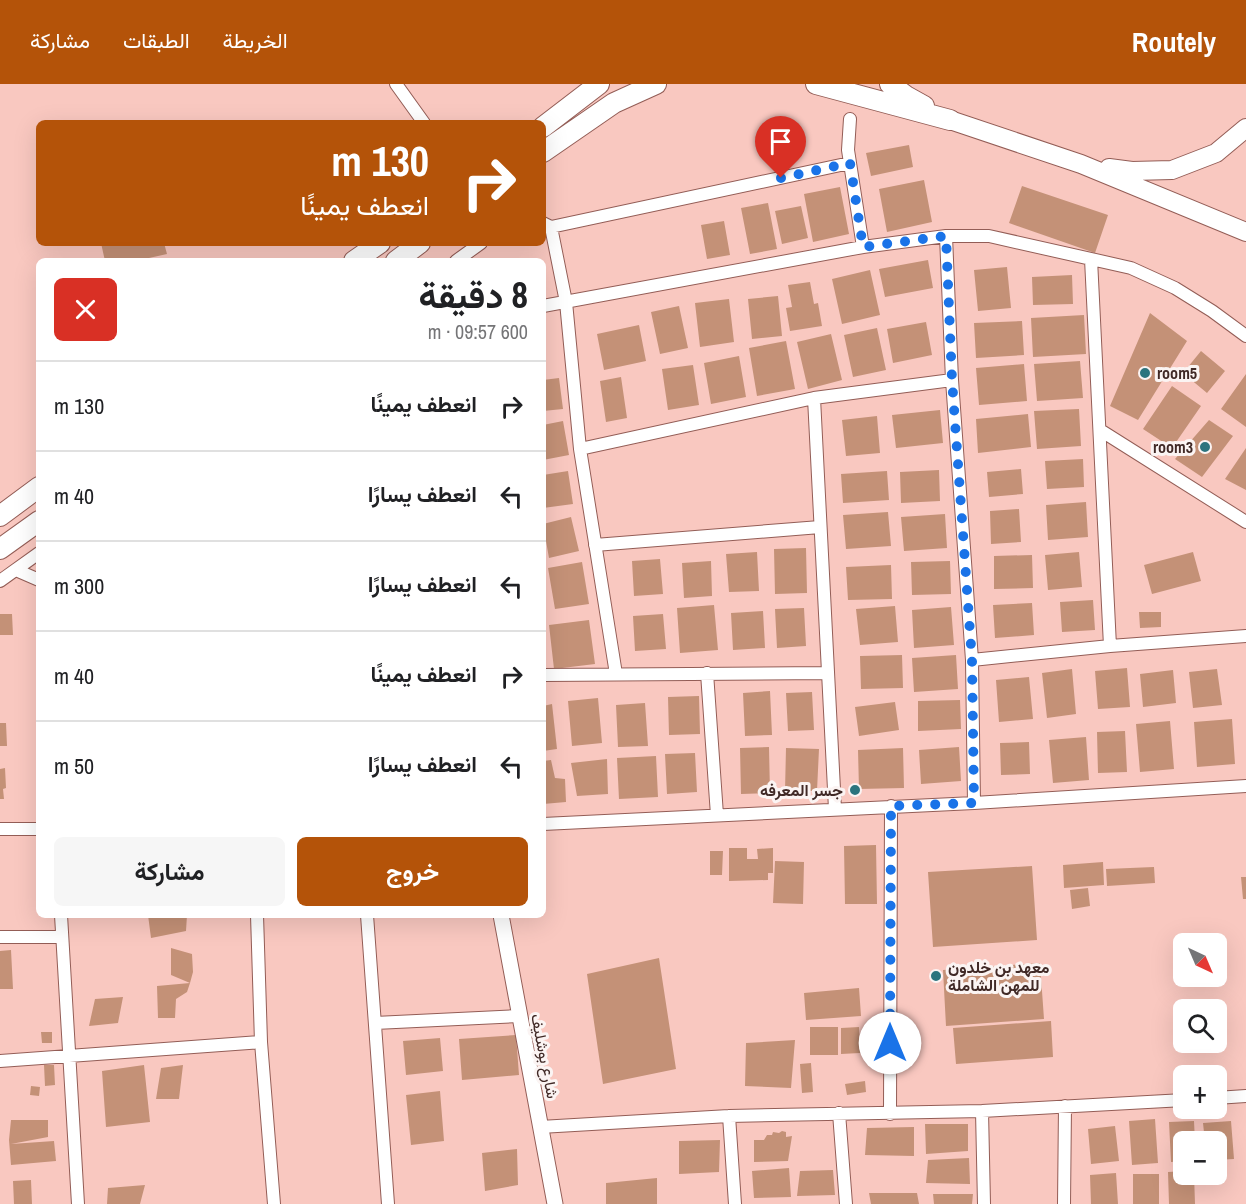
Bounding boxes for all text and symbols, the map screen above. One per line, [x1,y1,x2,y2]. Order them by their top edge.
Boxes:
text: Routely [1132,23,1216,61]
text: مشاركة [30,26,90,55]
text: الطبقات [123,26,190,55]
text: الخريطة [223,26,288,55]
pin [755,116,806,178]
icon: arrive [764,125,797,158]
text: 130 m [331,133,429,189]
icon: right [450,144,528,222]
text: انعطف يمينًا [300,187,429,223]
text: 8 دقيقة [418,271,528,319]
button: close [54,278,117,341]
text: 600 m · 09:57 [428,318,528,345]
place label: room5 [1157,362,1197,384]
marker: room5 [1138,366,1152,380]
text: انعطف يمينًا [371,389,477,419]
icon: right [495,390,528,423]
text: 130 m [54,391,104,421]
place label: room3 [1153,436,1193,458]
marker: room3 [1198,440,1212,454]
text: انعطف يسارًا [368,479,477,509]
icon: left [495,480,528,513]
text: 40 m [54,481,94,511]
text: انعطف يسارًا [368,569,477,599]
icon: left [495,570,528,603]
text: 300 m [54,571,104,601]
text: انعطف يمينًا [371,659,477,689]
icon: right [495,660,528,693]
text: 40 m [54,661,94,691]
text: انعطف يسارًا [368,749,477,779]
icon: left [495,750,528,783]
text: 50 m [54,751,94,781]
place label: جسر المعرفه [760,779,843,801]
marker: جسر المعرفه [848,783,862,797]
button: مشاركة [54,837,285,906]
button: خروج [297,837,528,906]
north arrow [1173,933,1227,987]
map controls [1173,933,1227,1185]
place label: معهد بن خلدون للمهن الشاملة [948,956,1050,996]
marker: معهد بن خلدون للمهن الشاملة [929,969,943,983]
button: search [1173,999,1227,1053]
position arrow [858,1011,922,1075]
street label: شارع بوشليف [525,1012,564,1101]
button: + [1173,1065,1227,1119]
button: − [1173,1131,1227,1185]

